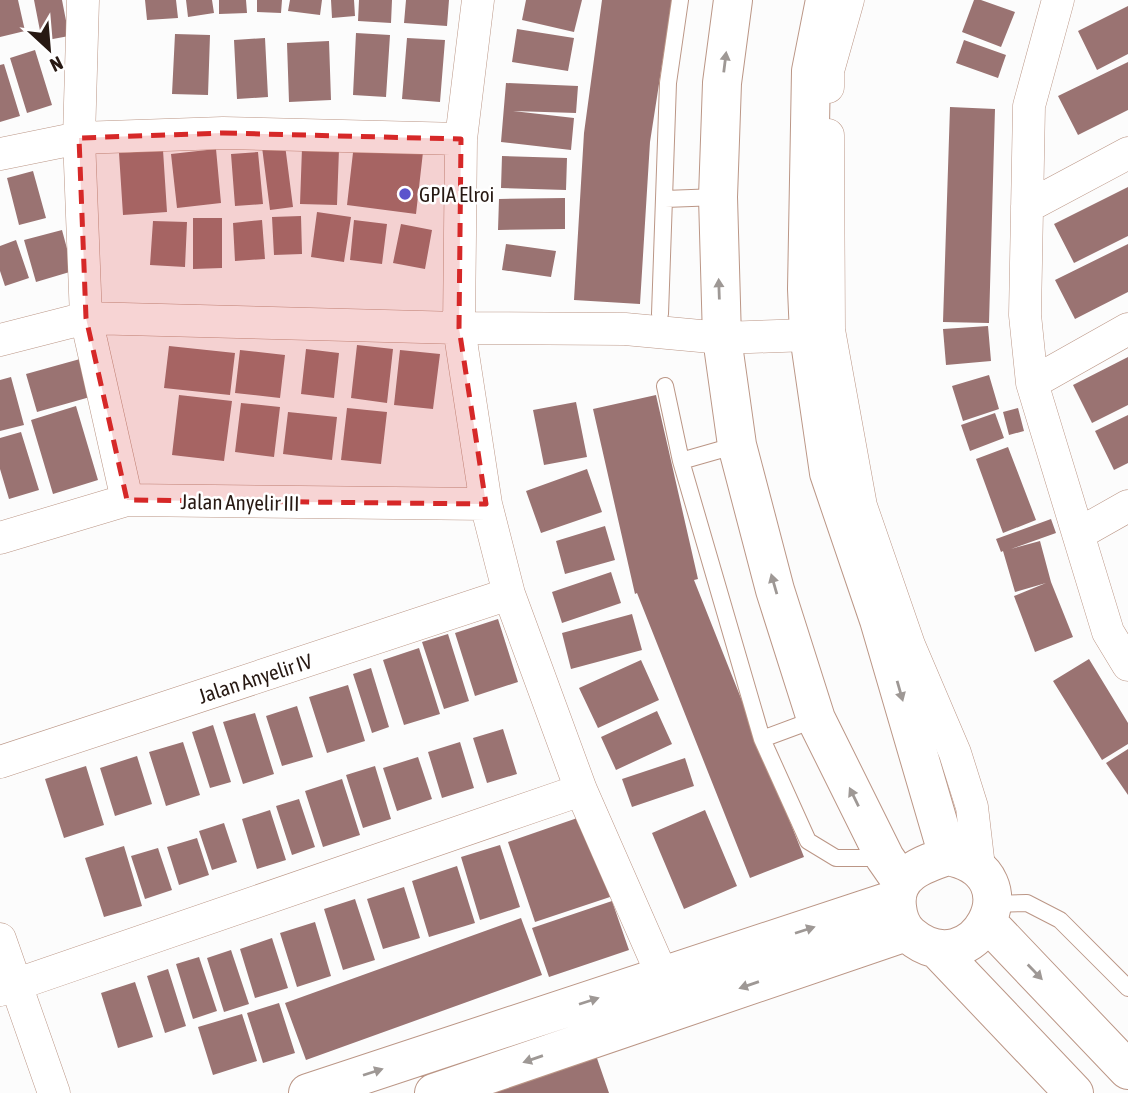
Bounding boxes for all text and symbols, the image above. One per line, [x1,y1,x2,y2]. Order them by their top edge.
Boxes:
north arrow [14,14,84,84]
one-way arrow [719,51,730,73]
text: N [47,52,66,77]
place label: GPIA Elroi [419,182,494,206]
marker: GPIA Elroi [397,186,413,202]
one-way arrow [714,278,725,300]
street label: Jalan Anyelir III [180,489,300,515]
one-way arrow [768,573,779,595]
street label: Jalan Anyelir IV [195,648,316,708]
one-way arrow [895,681,905,702]
one-way arrow [849,787,860,807]
one-way arrow [795,924,816,935]
one-way arrow [1026,963,1042,980]
one-way arrow [738,980,759,991]
one-way arrow [579,995,600,1006]
one-way arrow [523,1054,544,1065]
one-way arrow [363,1066,384,1077]

